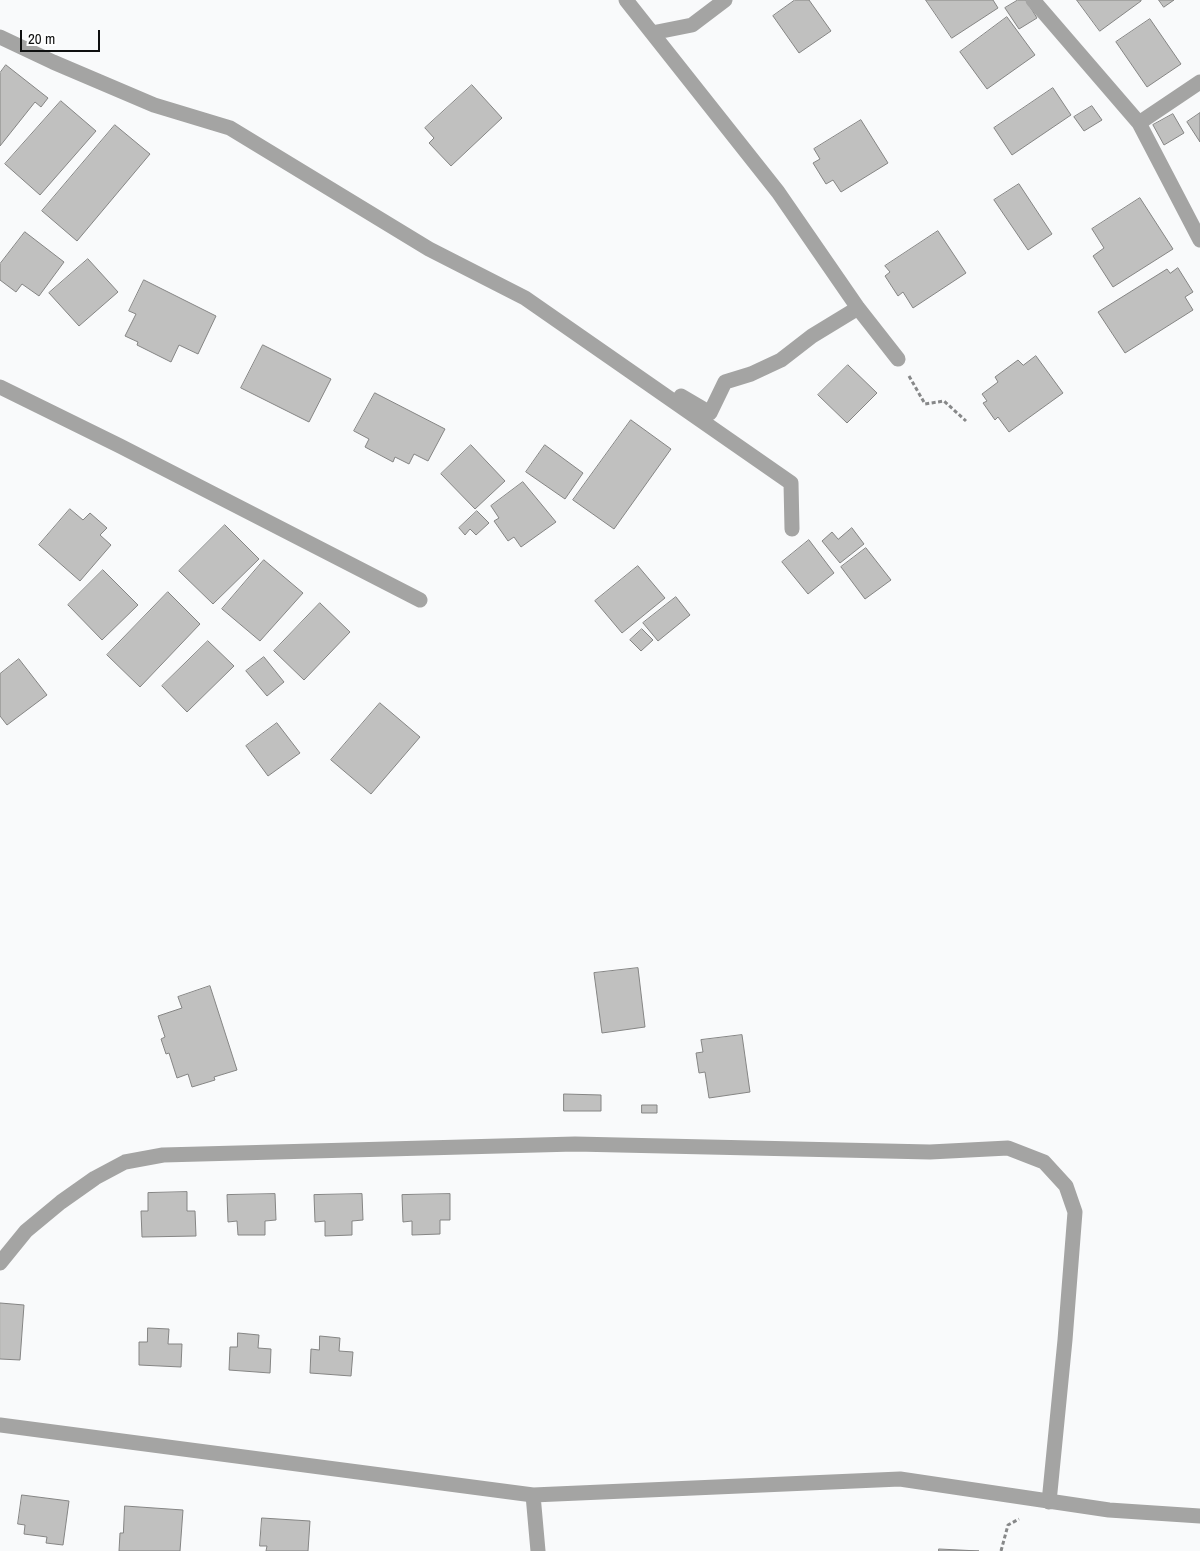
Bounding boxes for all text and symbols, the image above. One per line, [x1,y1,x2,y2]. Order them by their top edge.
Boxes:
scale bar [22,20,102,52]
text: 20 m [28,28,55,49]

